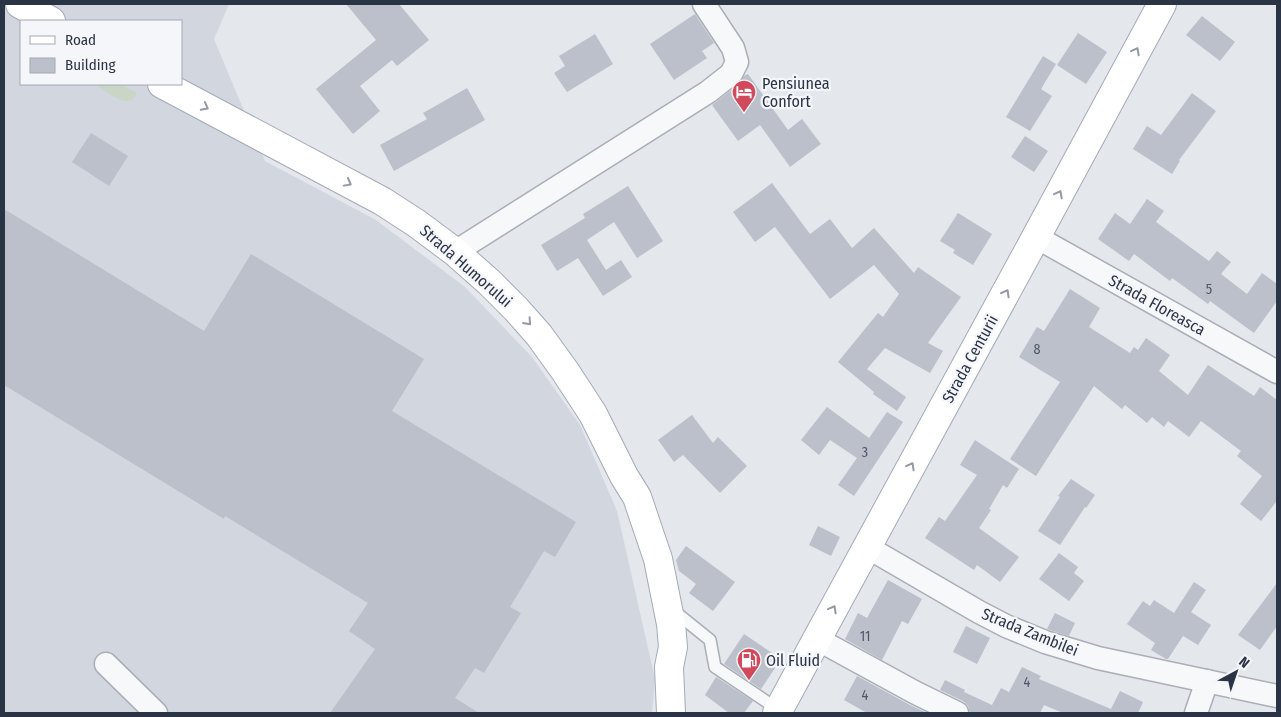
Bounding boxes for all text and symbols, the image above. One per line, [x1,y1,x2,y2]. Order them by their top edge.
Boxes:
legend [20,20,182,85]
text: Road [65,31,96,49]
one-way arrow [1130,47,1140,56]
text: Building [65,56,116,74]
place label: Pensiunea Confort [762,74,830,111]
hotel icon: Pensiunea Confort [731,79,757,113]
one-way arrow [200,100,209,110]
one-way arrow [343,177,352,187]
one-way arrow [1053,190,1063,199]
street label: Strada Humorului [416,221,516,311]
street label: Strada Floreasca [1105,271,1209,339]
house number: 5 [1206,281,1212,298]
one-way arrow [1000,289,1010,298]
street label: Strada Centurii [938,312,1002,406]
one-way arrow [522,317,531,326]
house number: 8 [1034,341,1041,358]
house number: 3 [862,444,868,461]
one-way arrow [905,462,915,471]
street label: Strada Zambilei [979,604,1081,660]
one-way arrow [827,605,837,614]
house number: 11 [860,628,870,645]
fuel station icon: Oil Fluid [736,647,762,681]
north arrow [1211,647,1261,697]
place label: Oil Fluid [766,651,820,670]
text: N [1235,653,1253,672]
house number: 4 [1024,674,1031,691]
house number: 4 [862,687,869,704]

